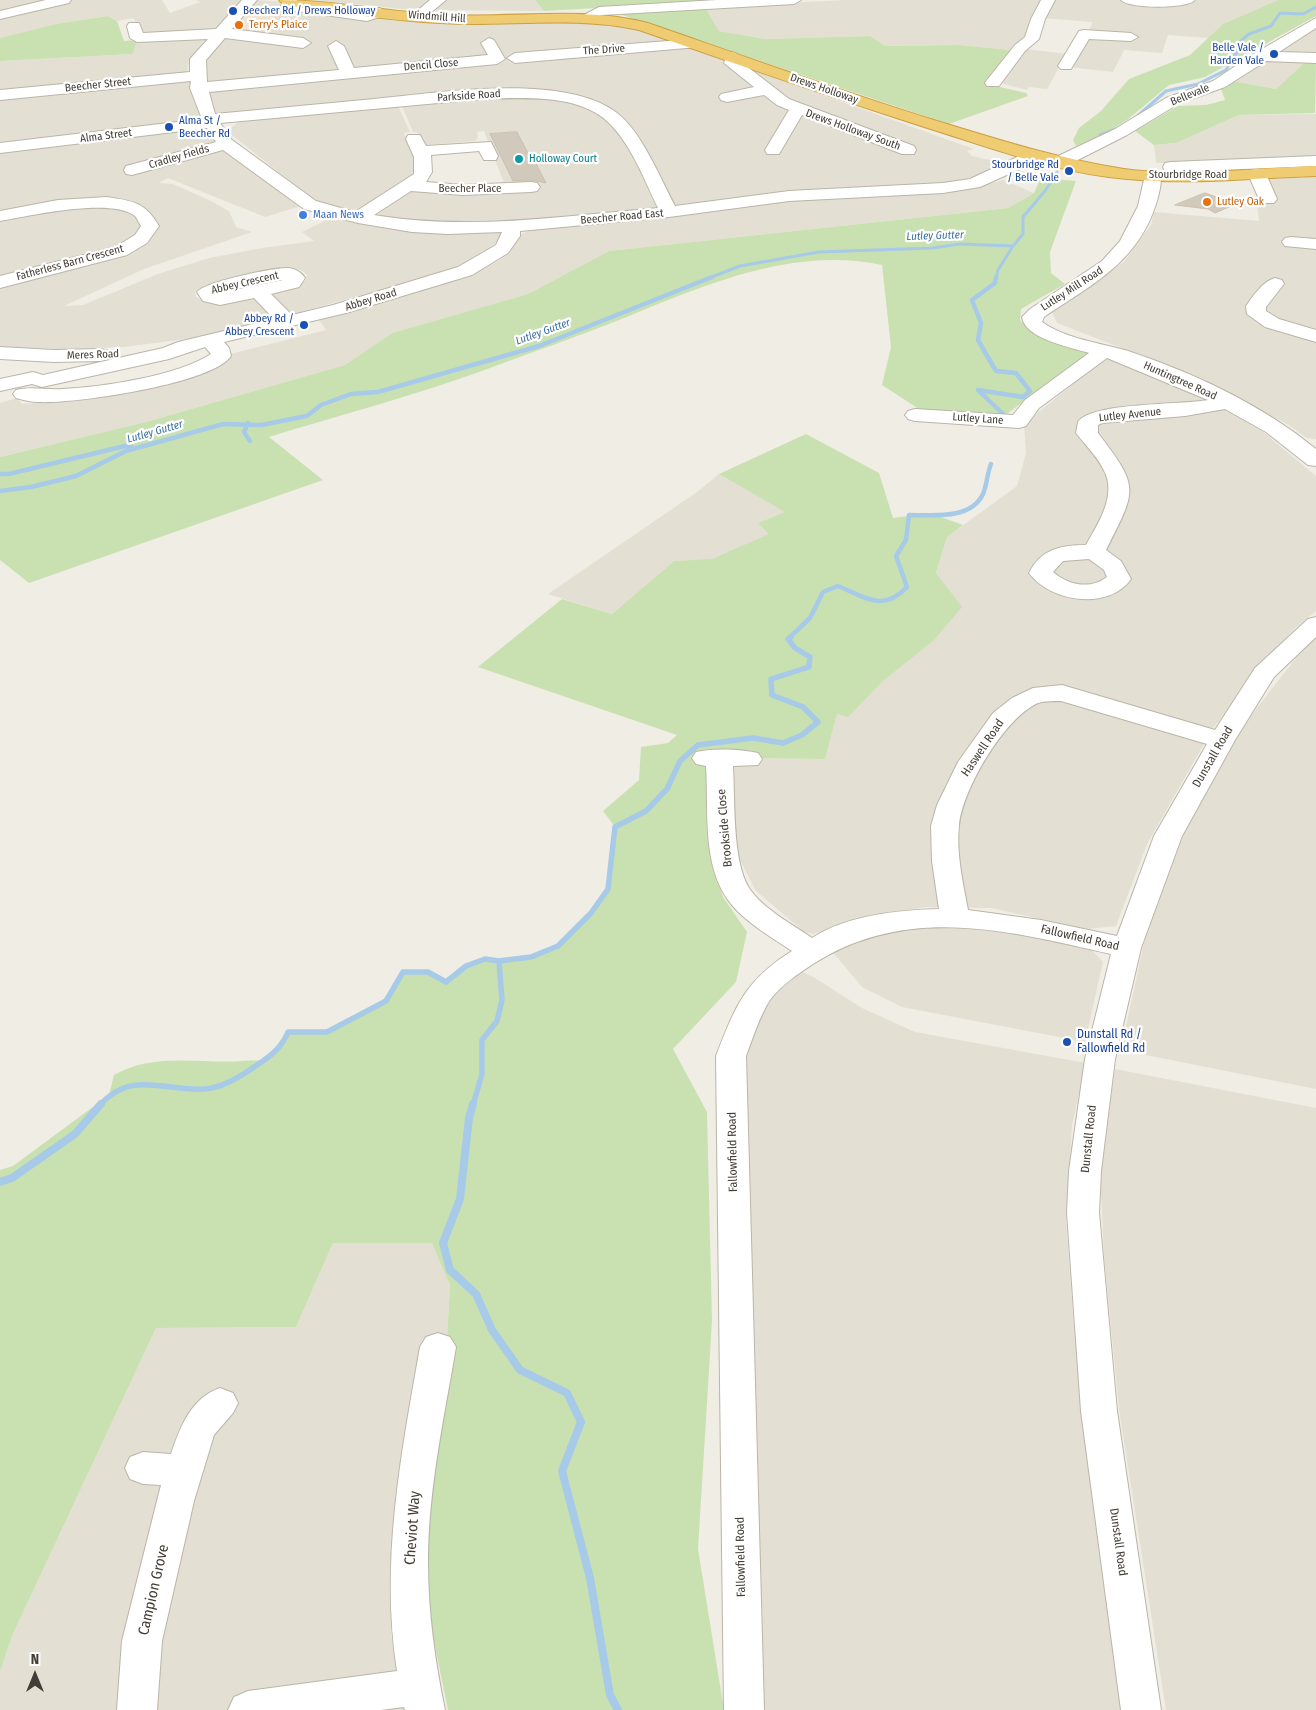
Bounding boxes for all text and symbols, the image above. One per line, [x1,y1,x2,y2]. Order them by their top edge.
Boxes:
place label: Beecher Rd / Drews Holloway [243,4,375,18]
marker: Beecher Rd / Drews Holloway [227,5,239,17]
street label: Windmill Hill [408,8,466,26]
place label: Terry's Plaice [249,18,307,32]
marker: Terry's Plaice [233,19,245,31]
place label: Belle Vale / Harden Vale [1210,41,1264,67]
street label: The Drive [582,42,626,58]
marker: Belle Vale / Harden Vale [1268,48,1280,60]
street label: Dencil Close [403,56,459,74]
street label: Drews Holloway [788,71,860,107]
street label: Beecher Street [64,75,132,95]
street label: Bellevale [1169,81,1211,109]
street label: Parkside Road [437,87,501,105]
street label: Drews Holloway South [804,107,902,153]
place label: Alma St / Beecher Rd [179,114,230,140]
marker: Alma St / Beecher Rd [163,121,175,133]
street label: Alma Street [79,126,133,146]
street label: Cradley Fields [147,142,211,172]
place label: Holloway Court [529,152,597,166]
marker: Holloway Court [513,153,525,165]
place label: Stourbridge Rd / Belle Vale [992,158,1059,184]
marker: Stourbridge Rd / Belle Vale [1063,165,1075,177]
street label: Stourbridge Road [1149,168,1227,182]
street label: Beecher Place [438,182,502,196]
place label: Lutley Oak [1217,195,1264,209]
marker: Lutley Oak [1201,196,1213,208]
street label: Beecher Road East [580,207,664,227]
place label: Maan News [313,208,364,222]
marker: Maan News [297,209,309,221]
water label: Lutley Gutter [906,228,964,244]
street label: Fatherless Barn Crescent [15,242,125,284]
street label: Lutley Mill Road [1038,264,1106,314]
street label: Abbey Crescent [210,269,280,297]
street label: Abbey Road [344,286,398,314]
place label: Abbey Rd / Abbey Crescent [225,312,294,338]
water label: Lutley Gutter [514,316,572,348]
marker: Abbey Rd / Abbey Crescent [298,319,310,331]
street label: Meres Road [67,347,119,363]
street label: Huntingtree Road [1141,359,1219,403]
street label: Lutley Avenue [1098,405,1162,425]
street label: Lutley Lane [952,411,1004,427]
water label: Lutley Gutter [126,418,184,446]
street label: Haswell Road [959,717,1007,779]
street label: Dunstall Road [1190,724,1236,790]
street label: Brookside Close [714,788,736,868]
street label: Fallowfield Road [1039,922,1121,954]
place label: Dunstall Rd / Fallowfield Rd [1077,1028,1145,1056]
marker: Dunstall Rd / Fallowfield Rd [1061,1036,1073,1048]
street label: Dunstall Road [1078,1104,1100,1174]
street label: Fallowfield Road [725,1112,741,1192]
street label: Cheviot Way [401,1490,425,1566]
street label: Dunstall Road [1106,1507,1130,1577]
street label: Fallowfield Road [733,1517,749,1597]
street label: Campion Grove [135,1543,173,1637]
north arrow [10,1650,60,1700]
text: N [31,1651,39,1668]

